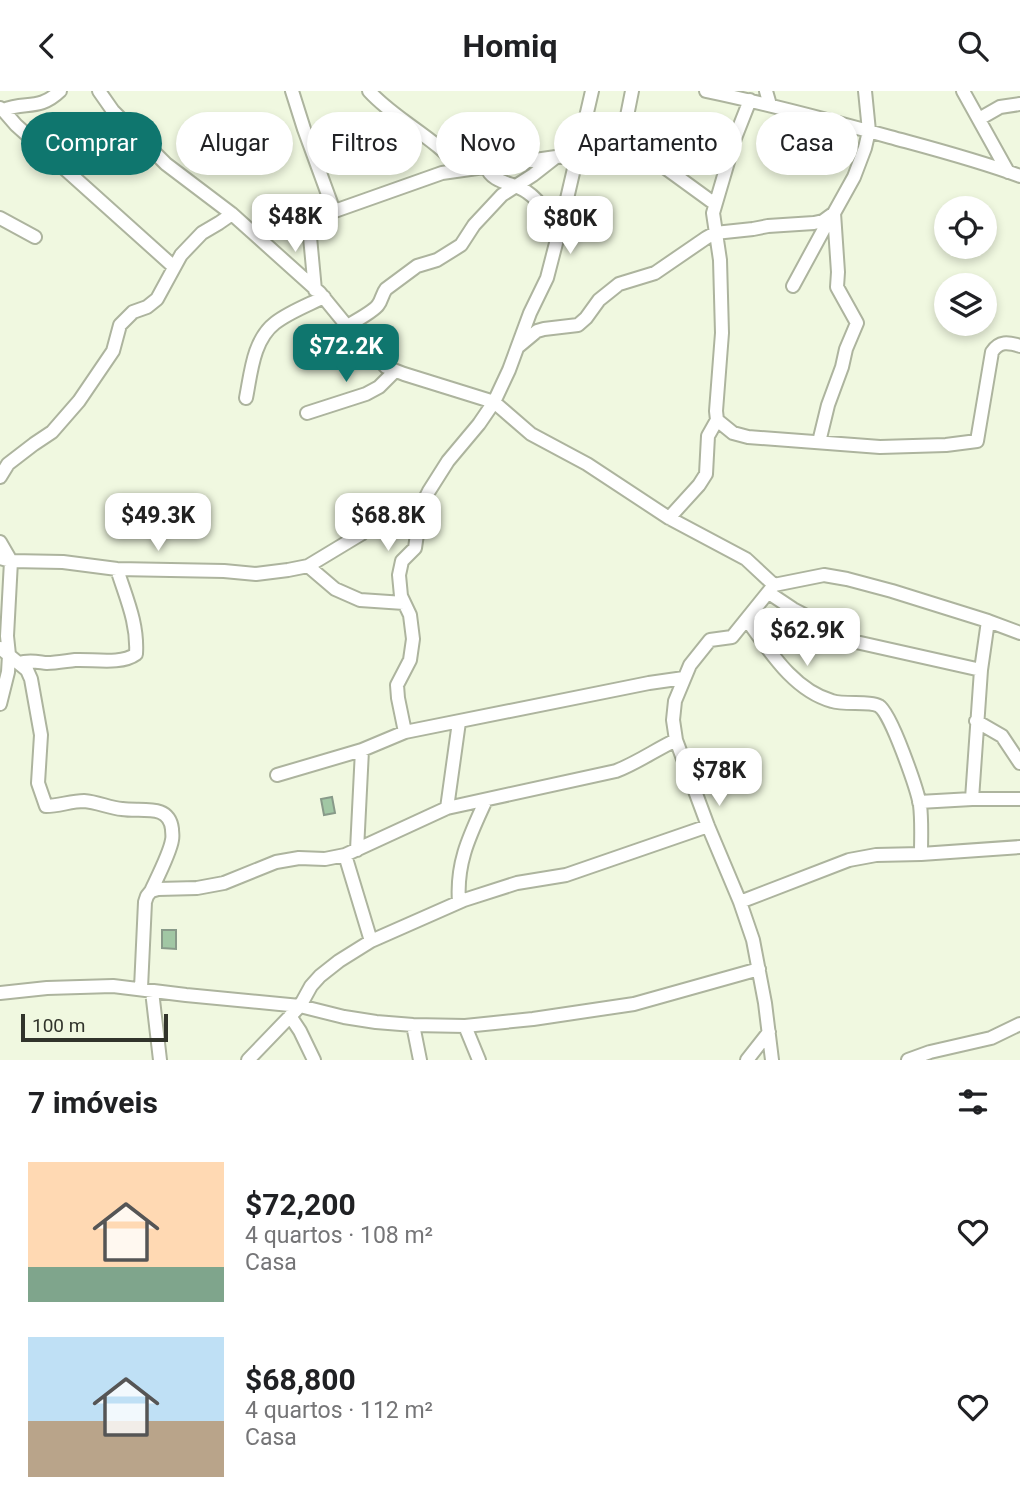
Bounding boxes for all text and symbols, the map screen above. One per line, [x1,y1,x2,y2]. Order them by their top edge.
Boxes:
icon: back [28,27,66,65]
text: Homiq [463,27,557,65]
icon: search [954,27,992,65]
chip: Comprar [21,112,162,175]
chip: Alugar [176,112,293,175]
chip: Filtros [307,112,422,175]
chip: Novo [436,112,540,175]
chip: Apartamento [554,112,742,175]
chip: Casa [756,112,858,175]
pin: $48K [254,195,336,254]
map controls [934,196,997,336]
button: locate [934,196,997,259]
pin: $80K [529,197,611,256]
text: $48K [268,203,322,230]
text: $80K [543,205,597,232]
button: layers [934,273,997,336]
pin: $72.2K [289,324,403,384]
text: $72.2K [309,333,383,360]
pin: $49.3K [101,493,215,553]
pin: $68.8K [331,493,445,553]
text: $49.3K [121,502,195,529]
text: $68.8K [351,502,425,529]
pin: $62.9K [750,609,864,668]
text: $62.9K [770,617,844,644]
pin: $78K [678,749,760,808]
text: $78K [692,757,746,784]
scale bar [21,1011,168,1043]
text: 100 m [32,1014,85,1037]
icon: filters [954,1083,992,1121]
text: 7 imóveis [28,1085,158,1120]
text: $72,200 [245,1187,356,1222]
icon: home [84,1190,168,1274]
icon: heart [954,1213,992,1251]
text: 4 quartos · 108 m² [245,1222,433,1249]
text: Casa [245,1249,297,1276]
text: $68,800 [245,1362,356,1397]
icon: home [84,1365,168,1449]
icon: heart [954,1388,992,1426]
text: 4 quartos · 112 m² [245,1397,433,1424]
text: Casa [245,1424,297,1451]

